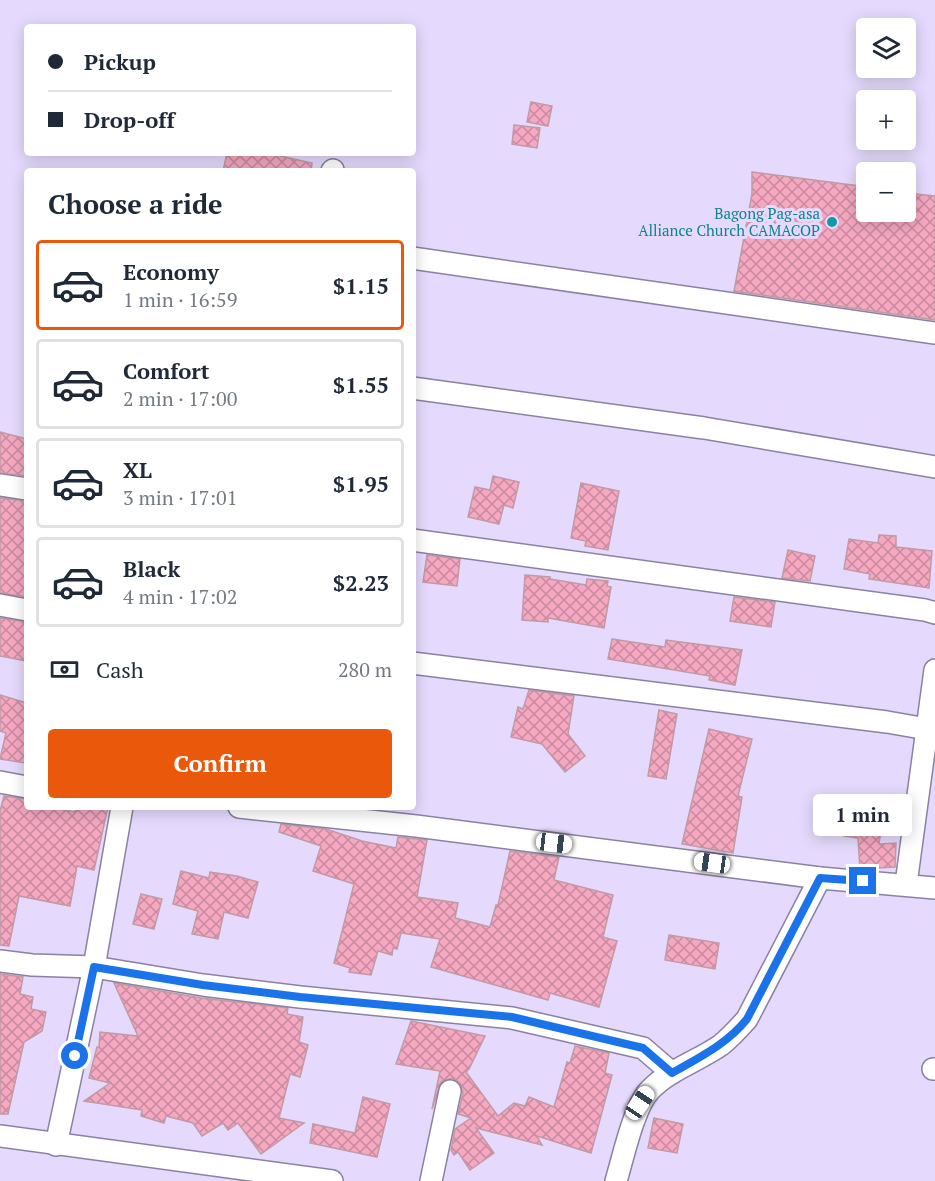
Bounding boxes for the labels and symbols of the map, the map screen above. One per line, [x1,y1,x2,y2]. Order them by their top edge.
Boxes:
place label: Bagong Pag-asa Alliance Church CAMACOP [638,203,820,240]
marker: Bagong Pag-asa Alliance Church CAMACOP [825,215,839,229]
callout: 1 min [814,794,912,836]
car [535,832,573,854]
car [693,852,731,874]
route end [849,867,876,894]
route start [61,1042,88,1069]
car [622,1083,658,1123]

